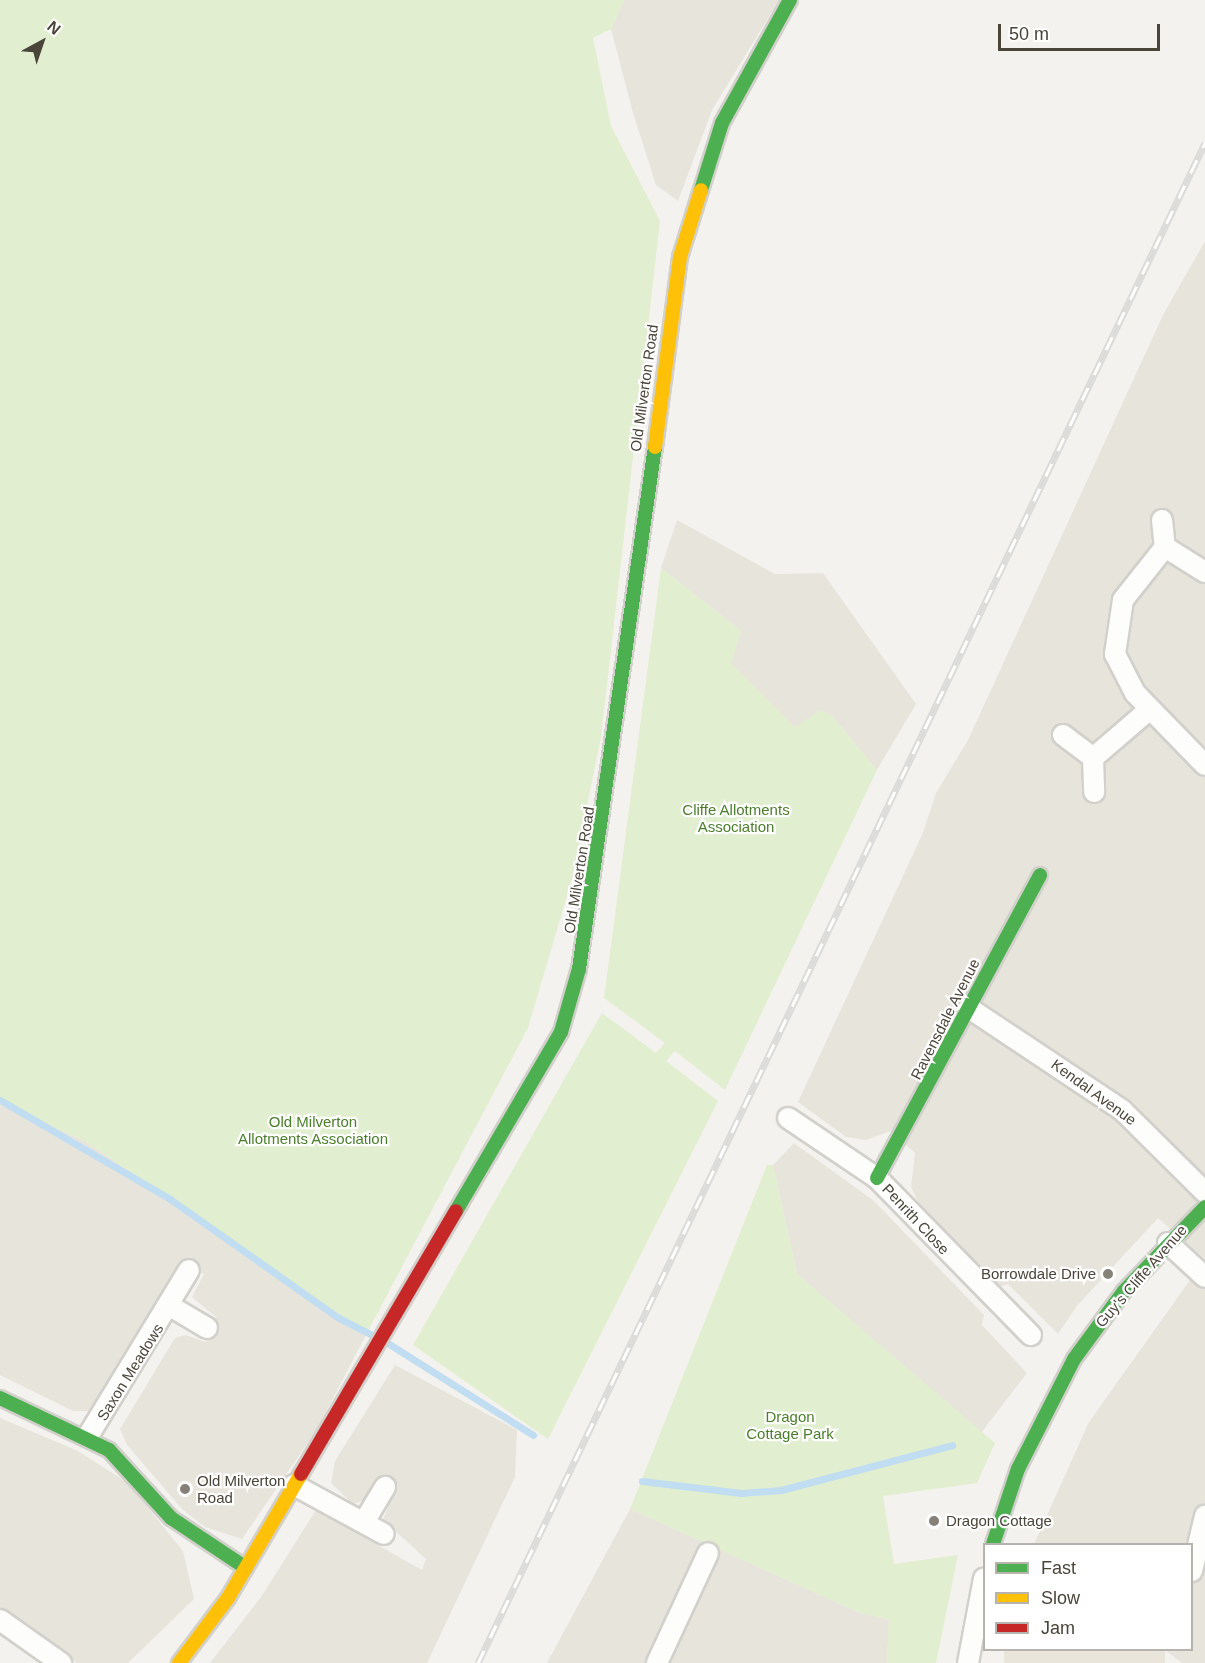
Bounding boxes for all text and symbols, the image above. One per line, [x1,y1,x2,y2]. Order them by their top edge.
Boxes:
north arrow [12,12,72,72]
scale bar [1001,12,1163,50]
text: N [44,18,64,38]
text: 50 m [1009,24,1049,44]
street label: Old Milverton Road [626,323,662,453]
park label: Cliffe Allotments Association [682,800,790,835]
street label: Old Milverton Road [560,805,598,935]
street label: Ravensdale Avenue [907,955,983,1083]
street label: Kendal Avenue [1048,1055,1140,1129]
park label: Old Milverton Allotments Association [238,1112,388,1147]
street label: Penrith Close [879,1180,953,1258]
street label: Guy's Cliffe Avenue [1091,1221,1191,1331]
place label: Borrowdale Drive [981,1265,1096,1283]
marker: Borrowdale Drive [1101,1267,1115,1281]
street label: Saxon Meadows [93,1320,167,1424]
park label: Dragon Cottage Park [746,1407,834,1442]
place label: Old Milverton Road [197,1471,285,1506]
marker: Old Milverton Road [178,1482,192,1496]
place label: Dragon Cottage [946,1512,1052,1530]
marker: Dragon Cottage [927,1514,941,1528]
legend [983,1543,1193,1651]
text: Fast [1041,1558,1076,1578]
text: Slow [1041,1588,1080,1608]
text: Jam [1041,1618,1075,1638]

